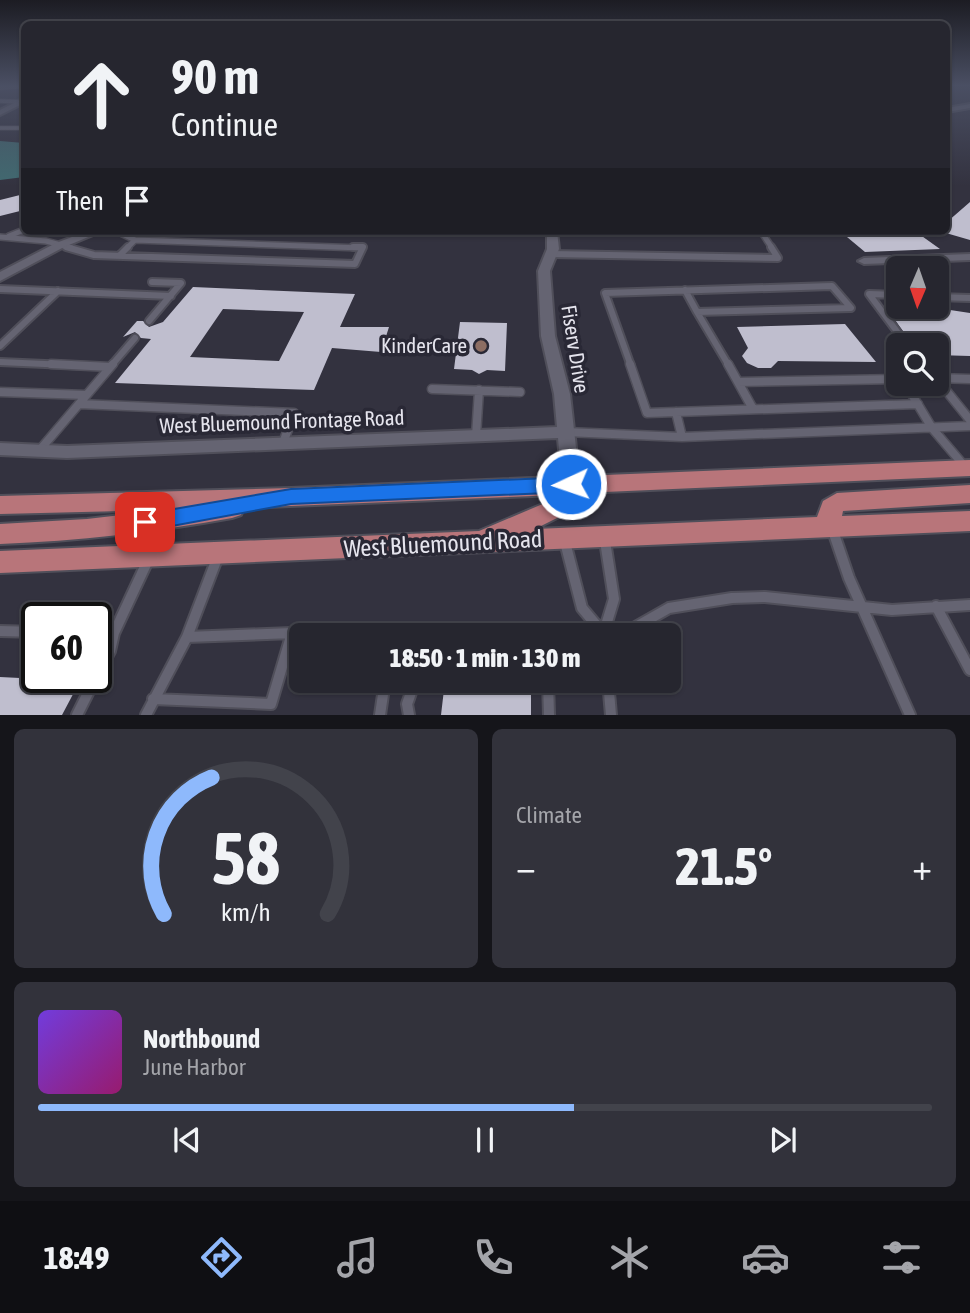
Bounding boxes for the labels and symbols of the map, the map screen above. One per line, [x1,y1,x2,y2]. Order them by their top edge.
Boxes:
north arrow [886,256,948,318]
street label: Fiserv Drive [557,303,595,395]
place label: KinderCare [381,333,467,357]
marker: KinderCare [473,338,489,354]
street label: West Bluemound Frontage Road [159,405,405,437]
position arrow [534,447,608,521]
pin [115,492,175,552]
street label: West Bluemound Road [343,525,543,562]
speed limit sign: 60 [21,602,112,693]

